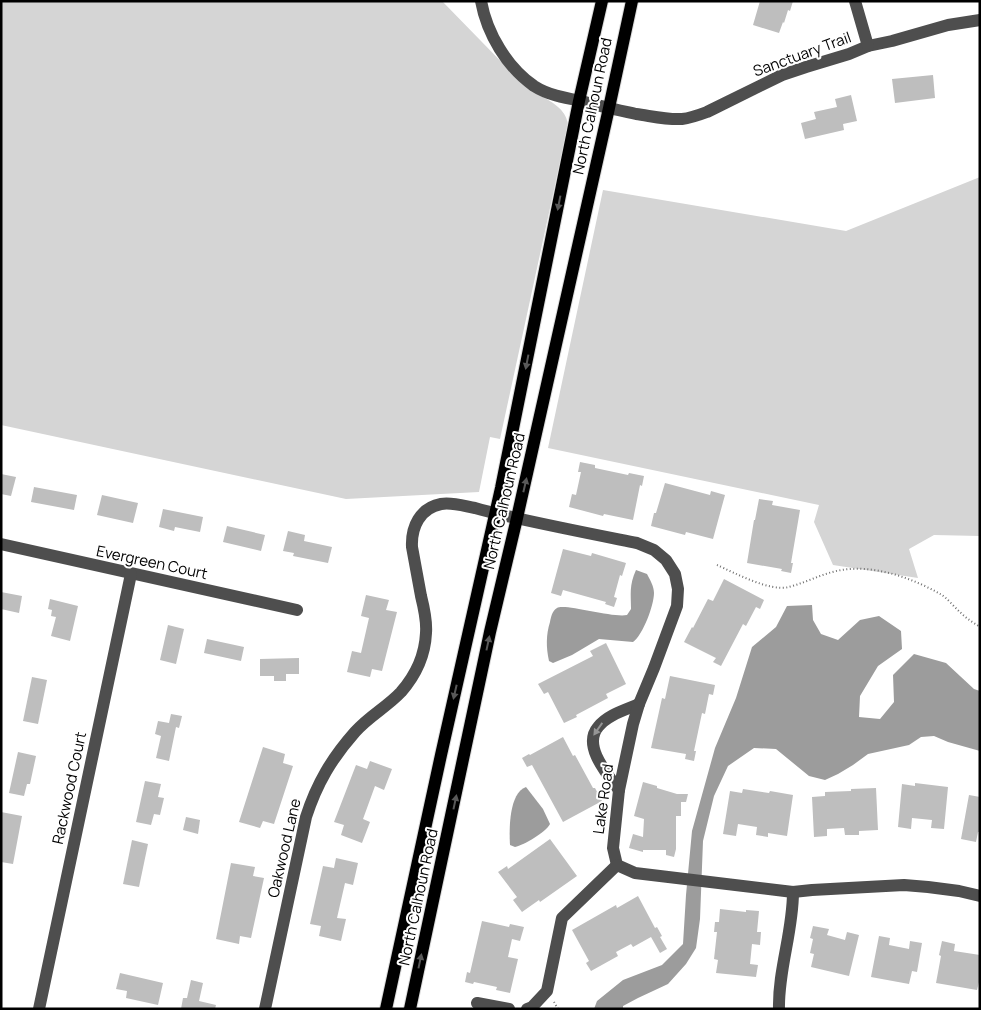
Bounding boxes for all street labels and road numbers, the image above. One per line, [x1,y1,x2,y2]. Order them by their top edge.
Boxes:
street label: Sanctuary Trail [750,27,854,81]
street label: North Calhoun Road [567,36,617,176]
street label: North Calhoun Road [478,431,530,571]
street label: Evergreen Court [95,540,209,584]
street label: Rackwood Court [47,730,91,846]
street label: Lake Road [588,763,618,835]
street label: Oakwood Lane [262,796,306,900]
street label: North Calhoun Road [393,827,443,967]

